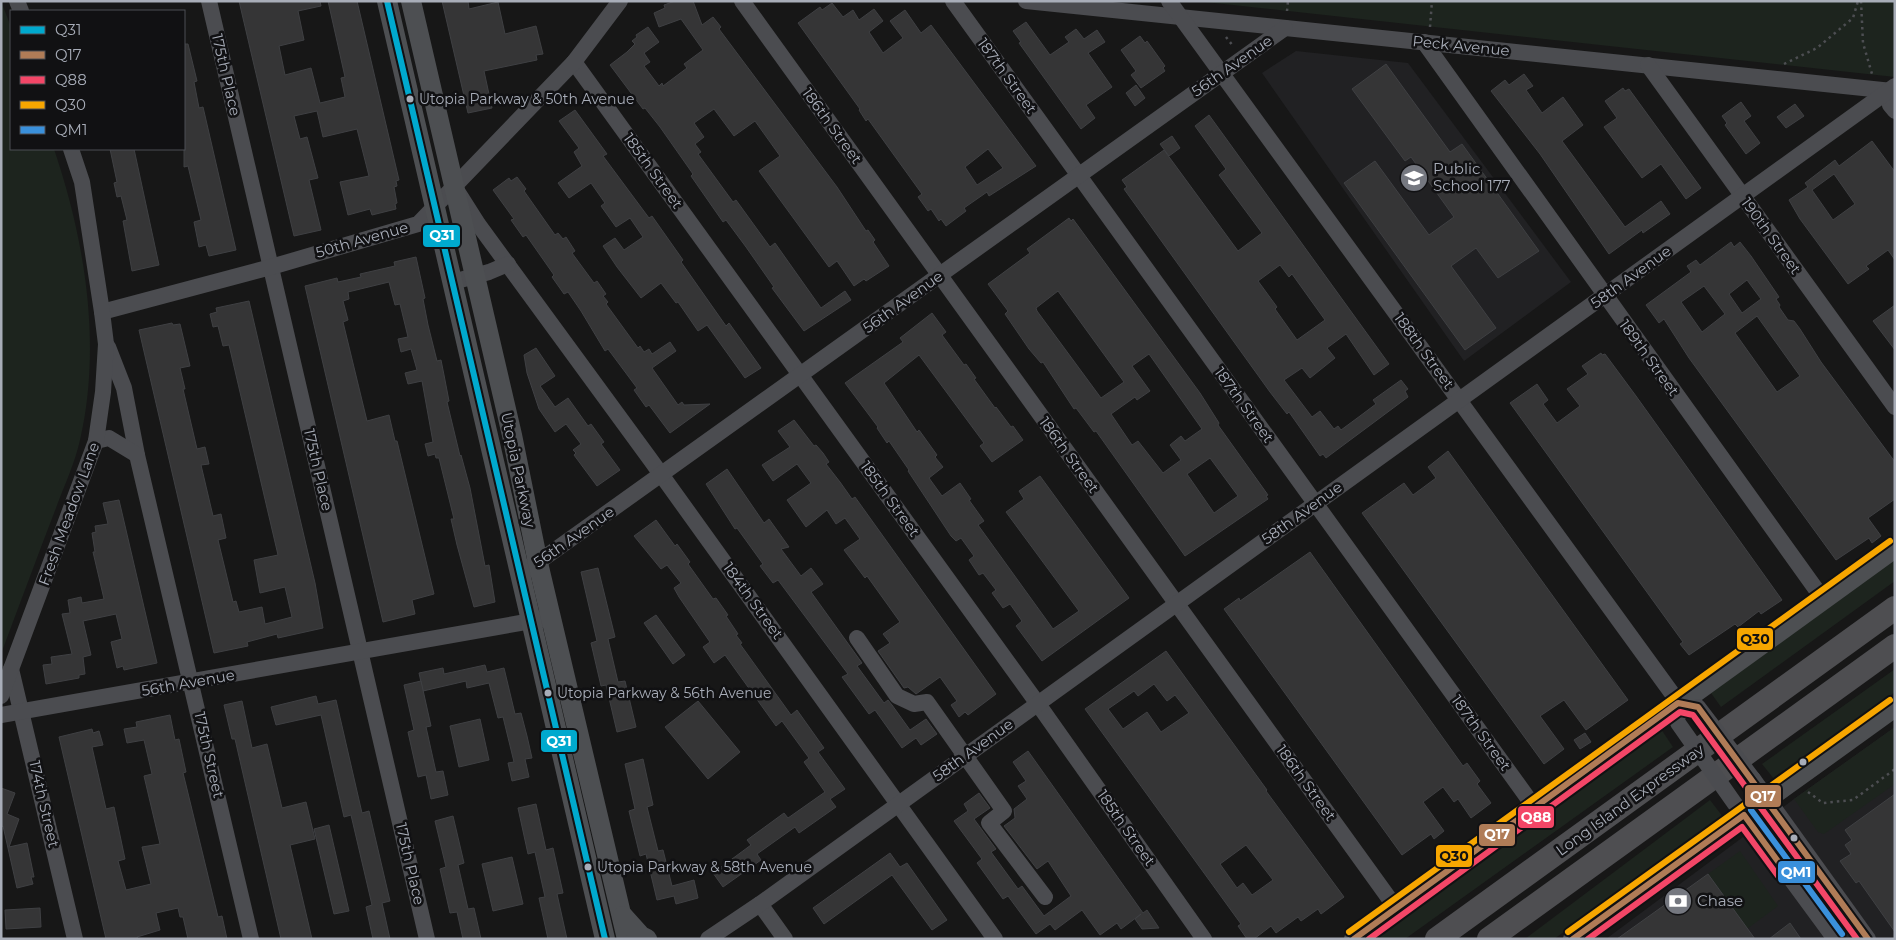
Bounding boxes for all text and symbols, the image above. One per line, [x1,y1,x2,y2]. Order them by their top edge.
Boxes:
legend [10,10,185,150]
text: Q31 [55,20,81,39]
street label: 56th Avenue [1188,31,1276,100]
street label: Peck Avenue [1412,31,1511,60]
street label: 175th Place [208,32,245,118]
street label: 187th Street [974,34,1041,117]
text: Q17 [55,45,82,64]
text: Q88 [55,70,87,89]
street label: 186th Street [798,84,866,168]
place label: Utopia Parkway & 50th Avenue [419,90,634,108]
marker: Utopia Parkway & 50th Avenue [405,94,415,104]
text: Q30 [55,95,86,114]
text: QM1 [55,120,87,139]
street label: 185th Street [620,129,687,212]
place label: Public School 177 [1433,159,1511,195]
school or university icon: Public School 177 [1399,163,1429,193]
street label: 190th Street [1737,194,1806,278]
street label: 50th Avenue [313,217,410,262]
line badge: Q31 [422,224,461,248]
text: Q31 [429,226,455,244]
street label: 58th Avenue [1587,241,1675,312]
street label: 56th Avenue [859,266,946,337]
street label: 188th Street [1390,309,1459,393]
street label: 189th Street [1615,316,1683,400]
street label: 187th Street [1211,363,1278,446]
street label: Utopia Parkway [497,410,540,530]
street label: 186th Street [1035,413,1103,497]
street label: 175th Place [300,427,337,513]
street label: Fresh Meadow Lane [34,440,103,588]
street label: 185th Street [857,457,924,540]
street label: 58th Avenue [1258,477,1346,548]
street label: 56th Avenue [530,502,618,571]
street label: 184th Street [719,559,788,643]
line badge: Q30 [1736,627,1774,651]
text: Q30 [1740,630,1770,648]
street label: 56th Avenue [140,665,236,700]
place label: Utopia Parkway & 56th Avenue [557,684,771,702]
marker: Utopia Parkway & 56th Avenue [543,688,553,698]
street label: 187th Street [1448,691,1515,774]
street label: 175th Street [190,710,229,800]
street label: 58th Avenue [929,714,1017,785]
line badge: Q31 [540,729,578,753]
text: Q31 [546,732,572,750]
street label: Long Island Expressway [1552,739,1708,860]
street label: 186th Street [1272,741,1340,825]
unlabelled marker [1798,757,1808,767]
street label: 174th Street [25,759,64,849]
line badge: Q17 [1744,784,1782,808]
street label: 185th Street [1093,786,1160,870]
text: Q17 [1750,787,1776,805]
line badge: Q88 [1517,805,1555,829]
text: Q88 [1521,808,1551,826]
street label: 175th Place [392,821,429,907]
line badge: Q17 [1478,823,1516,847]
text: Q17 [1484,825,1510,843]
unlabelled marker [1789,833,1799,843]
line badge: Q30 [1435,844,1473,868]
text: Q30 [1439,847,1469,865]
place label: Utopia Parkway & 58th Avenue [597,858,812,876]
line badge: QM1 [1777,860,1816,884]
marker: Utopia Parkway & 58th Avenue [583,862,593,872]
text: QM1 [1781,863,1811,881]
bank icon: Chase [1663,886,1693,916]
place label: Chase [1697,891,1743,910]

